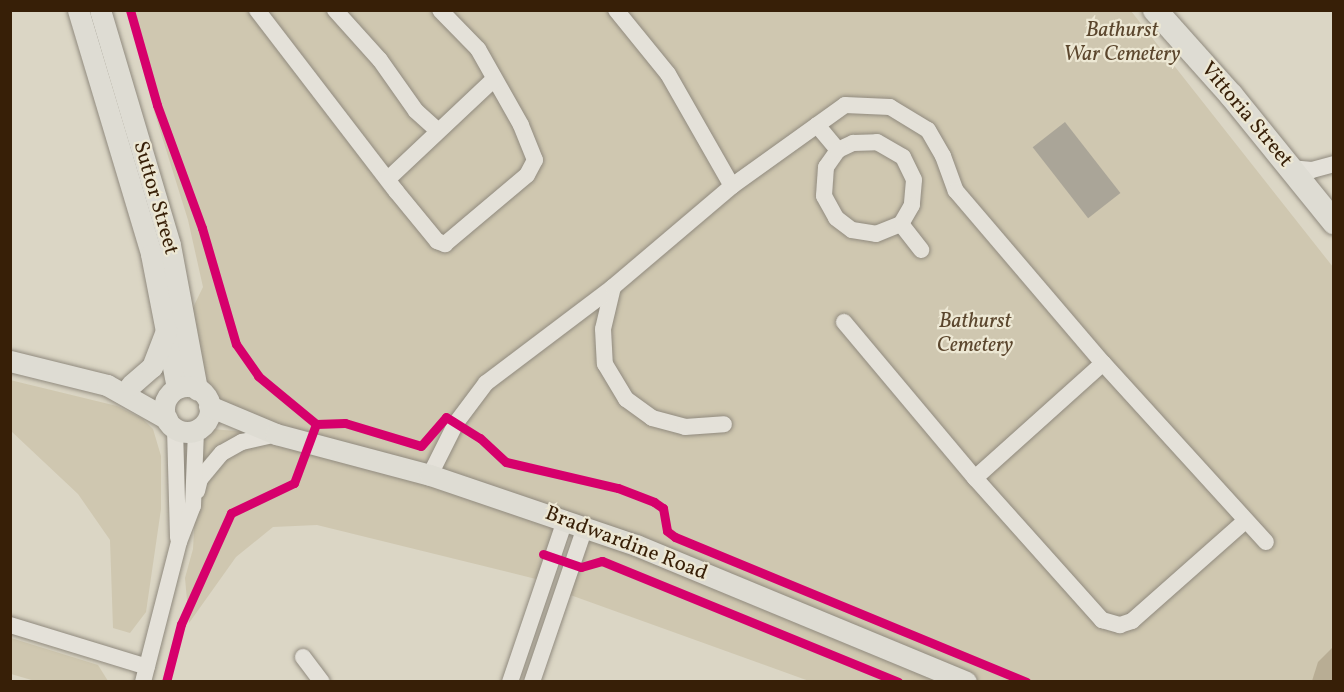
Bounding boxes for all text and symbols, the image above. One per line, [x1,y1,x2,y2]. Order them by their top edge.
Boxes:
park label: Bathurst War Cemetery [1063,18,1181,68]
street label: Vittoria Street [1195,57,1297,173]
street label: Suttor Street [127,138,183,258]
park label: Bathurst Cemetery [937,309,1013,359]
street label: Bradwardine Road [541,501,711,587]

